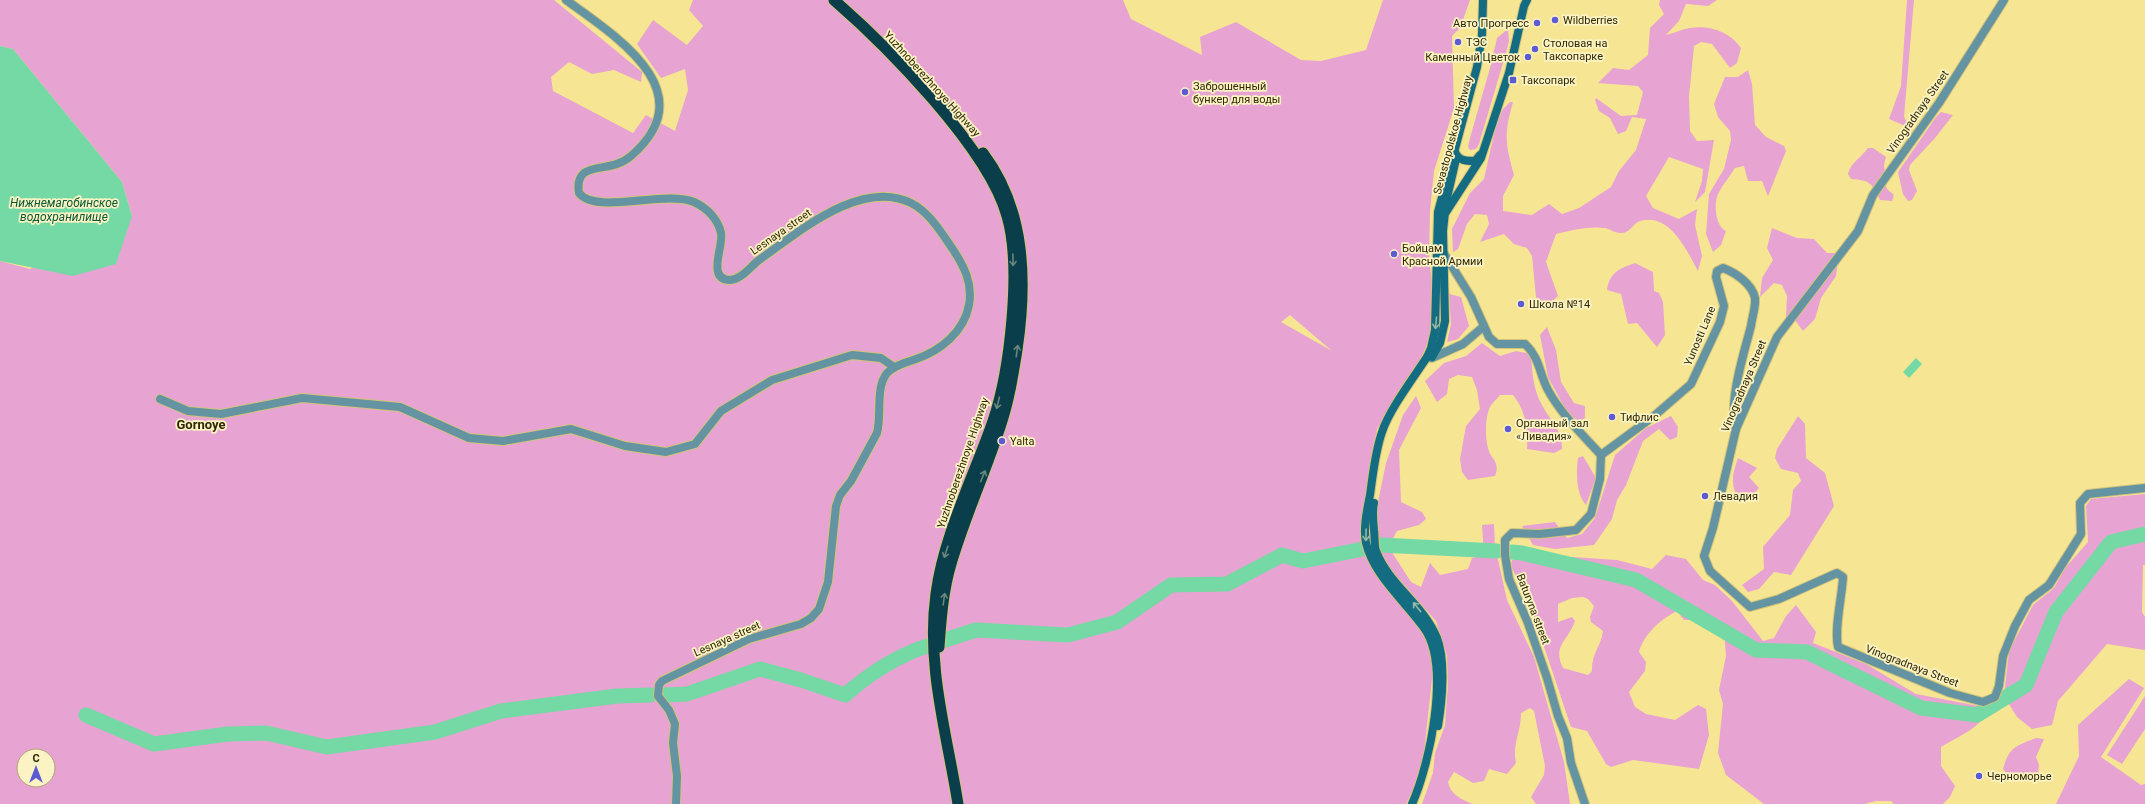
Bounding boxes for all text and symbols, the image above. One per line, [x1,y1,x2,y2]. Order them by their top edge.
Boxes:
place label: Wildberries [1563,14,1618,27]
marker: Wildberries [1550,15,1560,25]
place label: Авто Прогресс [1453,17,1529,30]
marker: Авто Прогресс [1532,18,1542,28]
street label: Yuzhnoberezhnoye Highway [881,29,983,140]
place label: ТЭС [1466,36,1487,49]
marker: ТЭС [1453,37,1463,47]
place label: Столовая на Таксопарке [1543,37,1607,63]
marker: Столовая на Таксопарке [1530,44,1540,54]
place label: Каменный Цветок [1425,51,1520,64]
marker: Каменный Цветок [1523,52,1533,62]
street label: Vinogradnaya Street [1884,68,1952,156]
street label: Sevastopolskoe Highway [1431,73,1475,196]
place label: Таксопарк [1521,74,1575,87]
marker: Таксопарк [1508,75,1518,85]
place label: Заброшенный бункер для воды [1193,80,1280,106]
marker: Заброшенный бункер для воды [1180,87,1190,97]
water label: Нижнемагобинское водохранилище [10,196,118,224]
street label: Lesnaya street [748,206,814,258]
place label: Бойцам Красной Армии [1402,242,1483,268]
marker: Бойцам Красной Армии [1389,249,1399,259]
one-way arrow [1009,253,1017,266]
place label: Школа №14 [1529,298,1590,311]
marker: Школа №14 [1516,299,1526,309]
street label: Yunosti Lane [1682,304,1718,368]
one-way arrow [1433,316,1440,329]
street label: Vinogradnaya Street [1719,338,1769,434]
one-way arrow [1013,345,1021,358]
street label: Yuzhnoberezhnoye Highway [934,395,992,530]
one-way arrow [993,396,1001,409]
place label: Тифлис [1620,411,1659,424]
marker: Тифлис [1607,412,1617,422]
district label: Gornoye [177,417,225,432]
place label: Органный зал «Ливадия» [1516,417,1589,443]
marker: Органный зал «Ливадия» [1503,424,1513,434]
place label: Yalta [1010,435,1034,448]
marker: Yalta [997,436,1007,446]
one-way arrow [979,470,987,482]
place label: Левадия [1713,490,1758,503]
marker: Левадия [1700,491,1710,501]
one-way arrow [1362,528,1370,541]
one-way arrow [942,545,949,558]
street label: Baturyna street [1514,572,1553,646]
one-way arrow [940,593,948,606]
one-way arrow [1413,601,1422,612]
street label: Lesnaya street [692,618,763,659]
street label: Vinogradnaya Street [1864,642,1961,690]
north arrow [16,748,56,788]
text: С [32,752,40,765]
place label: Черноморье [1987,770,2052,783]
marker: Черноморье [1974,771,1984,781]

